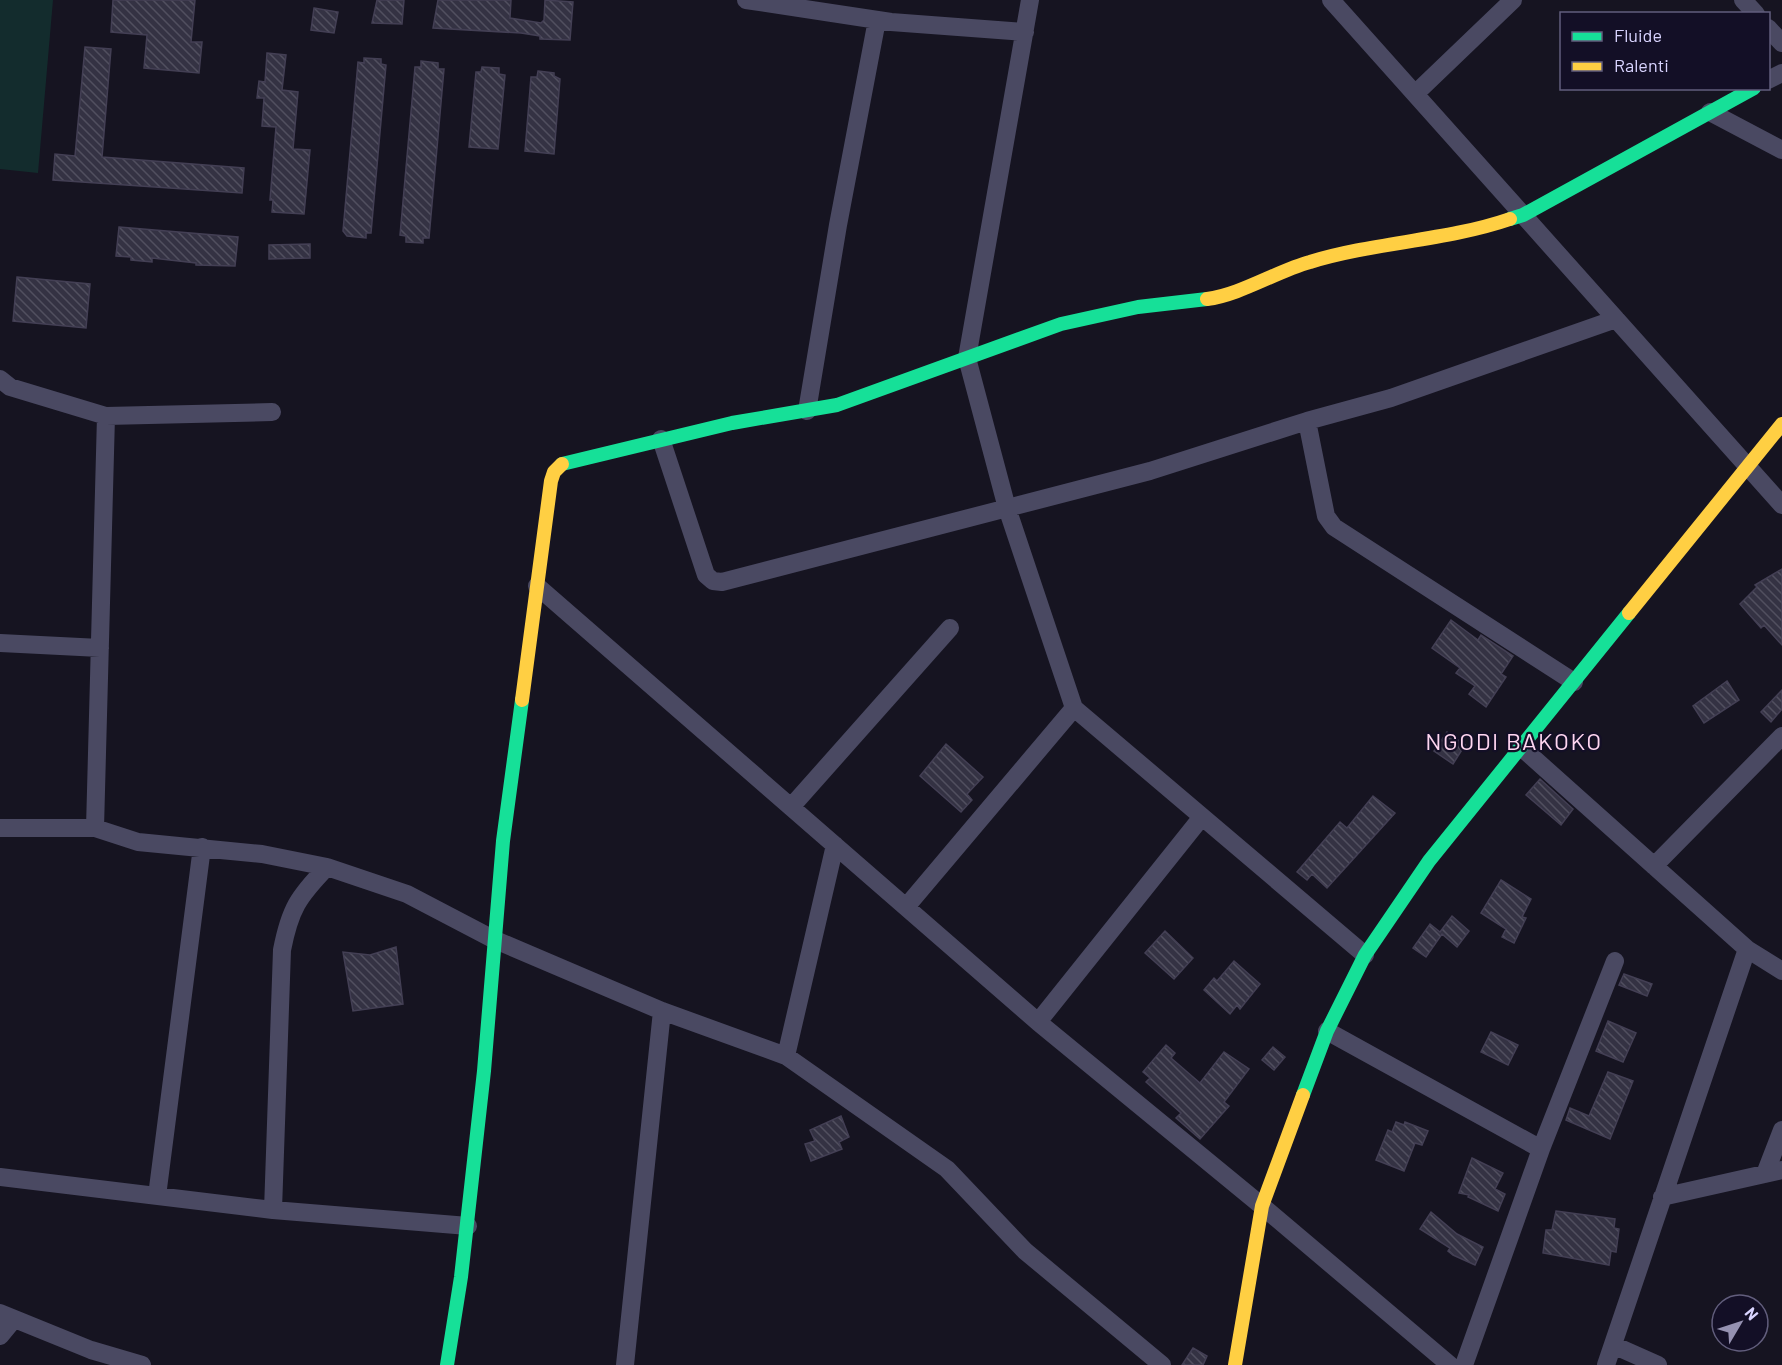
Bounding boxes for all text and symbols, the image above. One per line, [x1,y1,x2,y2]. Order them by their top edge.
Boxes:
legend [1560,12,1770,90]
text: Fluide [1614,24,1662,46]
text: Ralenti [1614,54,1669,76]
district label: NGODI BAKOKO [1425,726,1603,755]
north arrow [1710,1293,1770,1353]
text: N [1741,1303,1763,1323]

